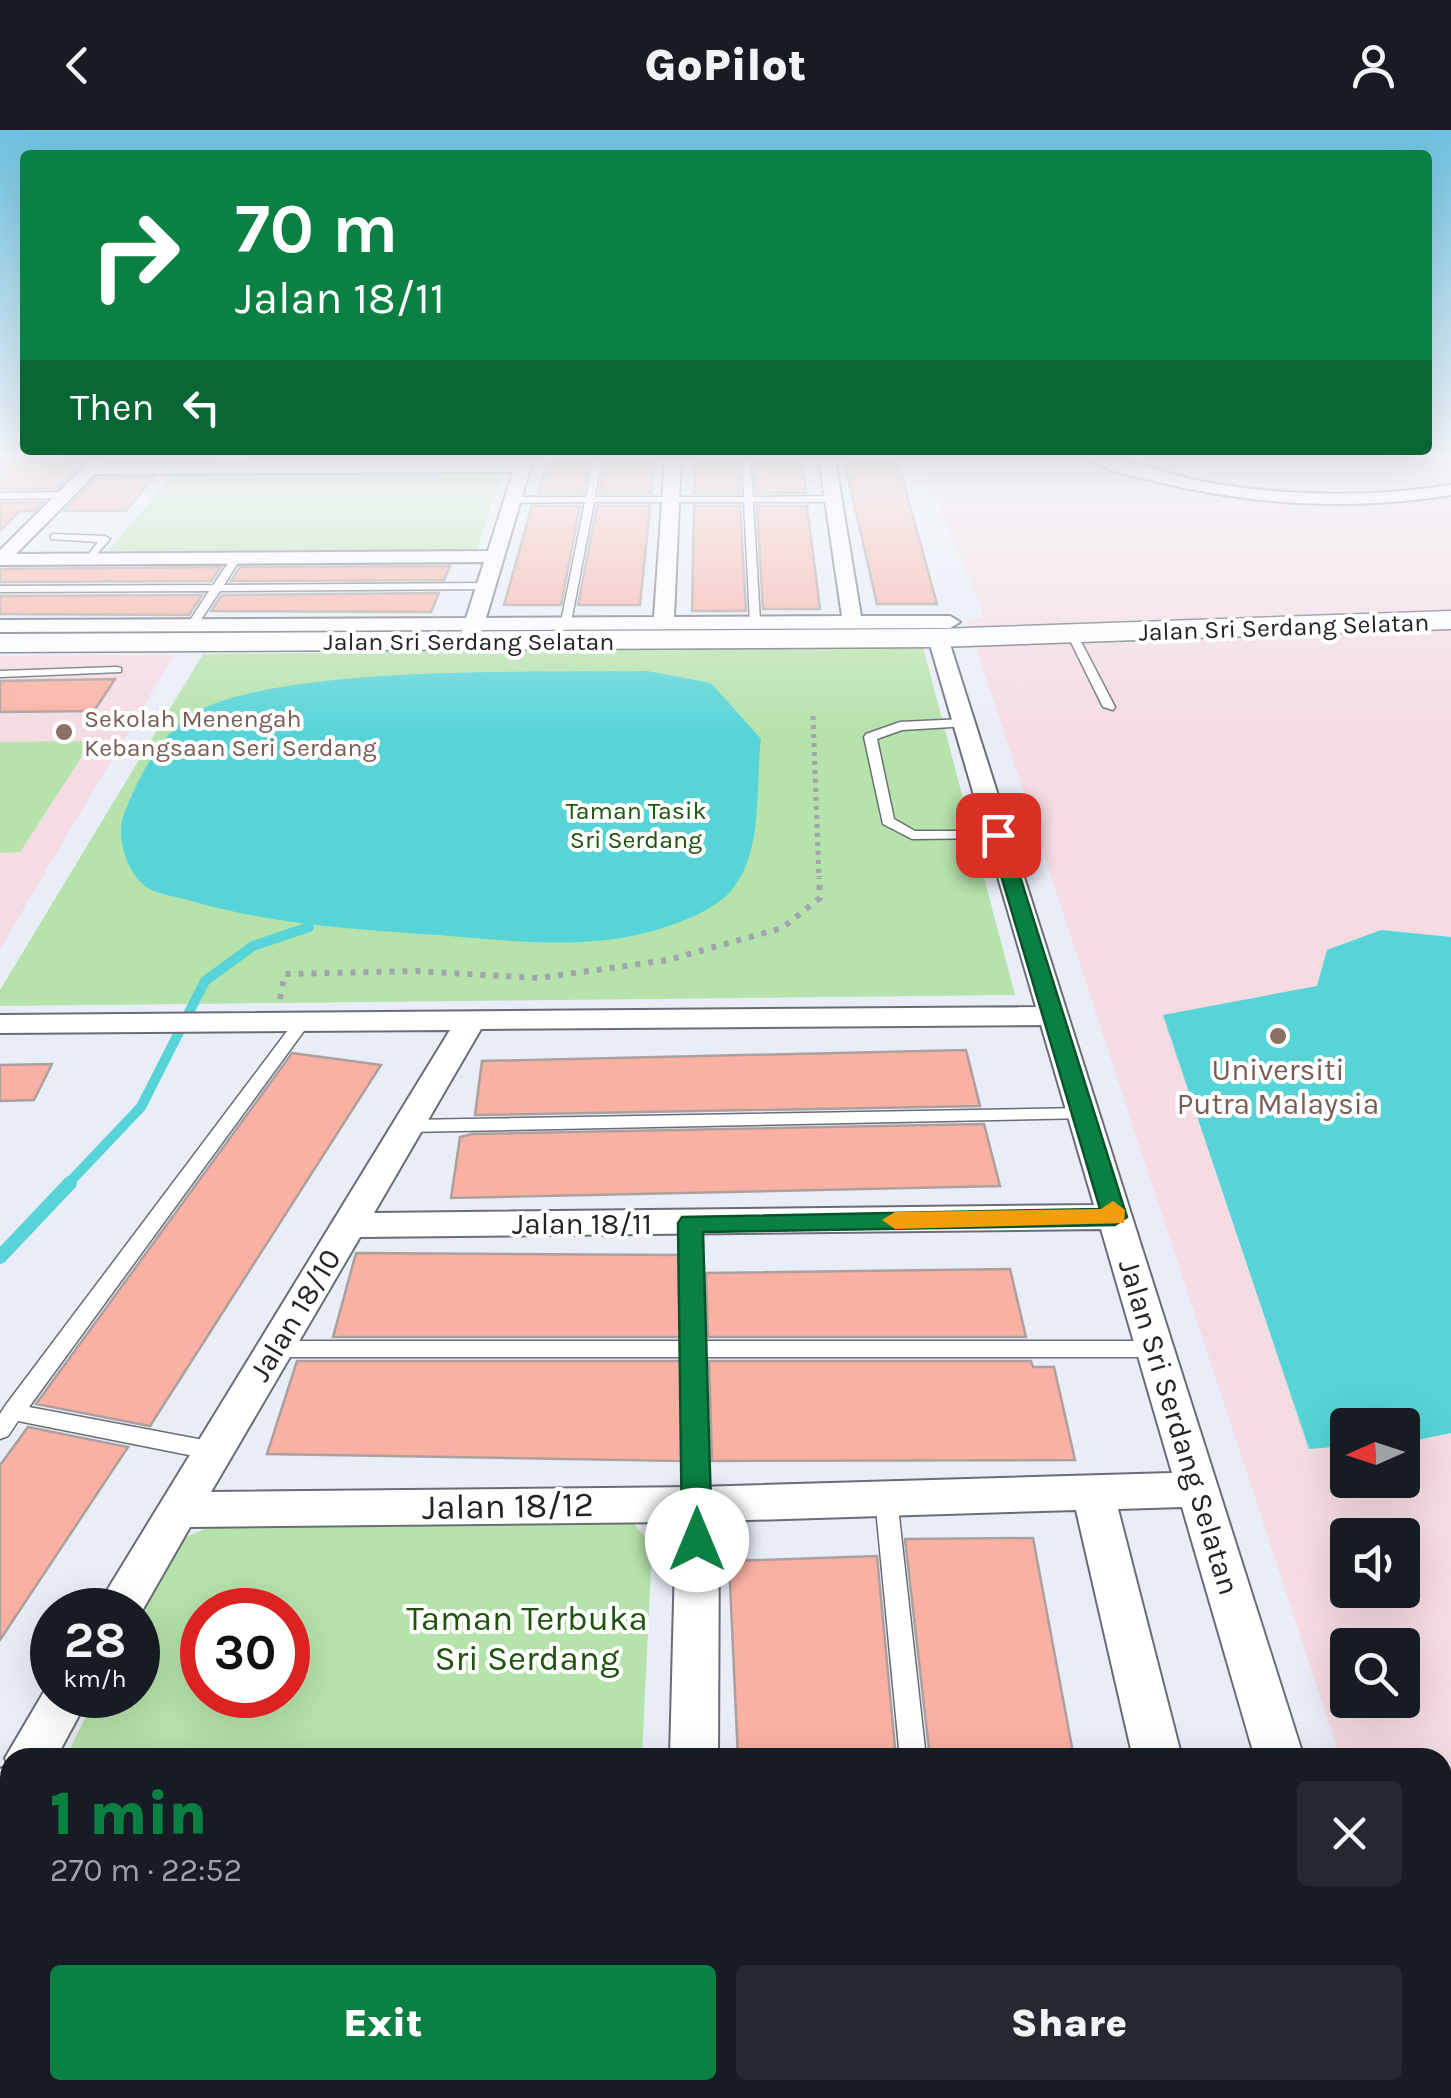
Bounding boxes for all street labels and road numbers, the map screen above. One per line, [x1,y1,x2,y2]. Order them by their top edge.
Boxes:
street label: Jalan Sri Serdang Selatan [1138,607,1430,647]
street label: Jalan Sri Serdang Selatan [324,627,614,656]
street label: Jalan 18/11 [512,1206,652,1242]
street label: Jalan 18/10 [242,1242,348,1388]
street label: Jalan Sri Serdang Selatan [1111,1255,1247,1599]
street label: Jalan 18/12 [422,1484,594,1528]

